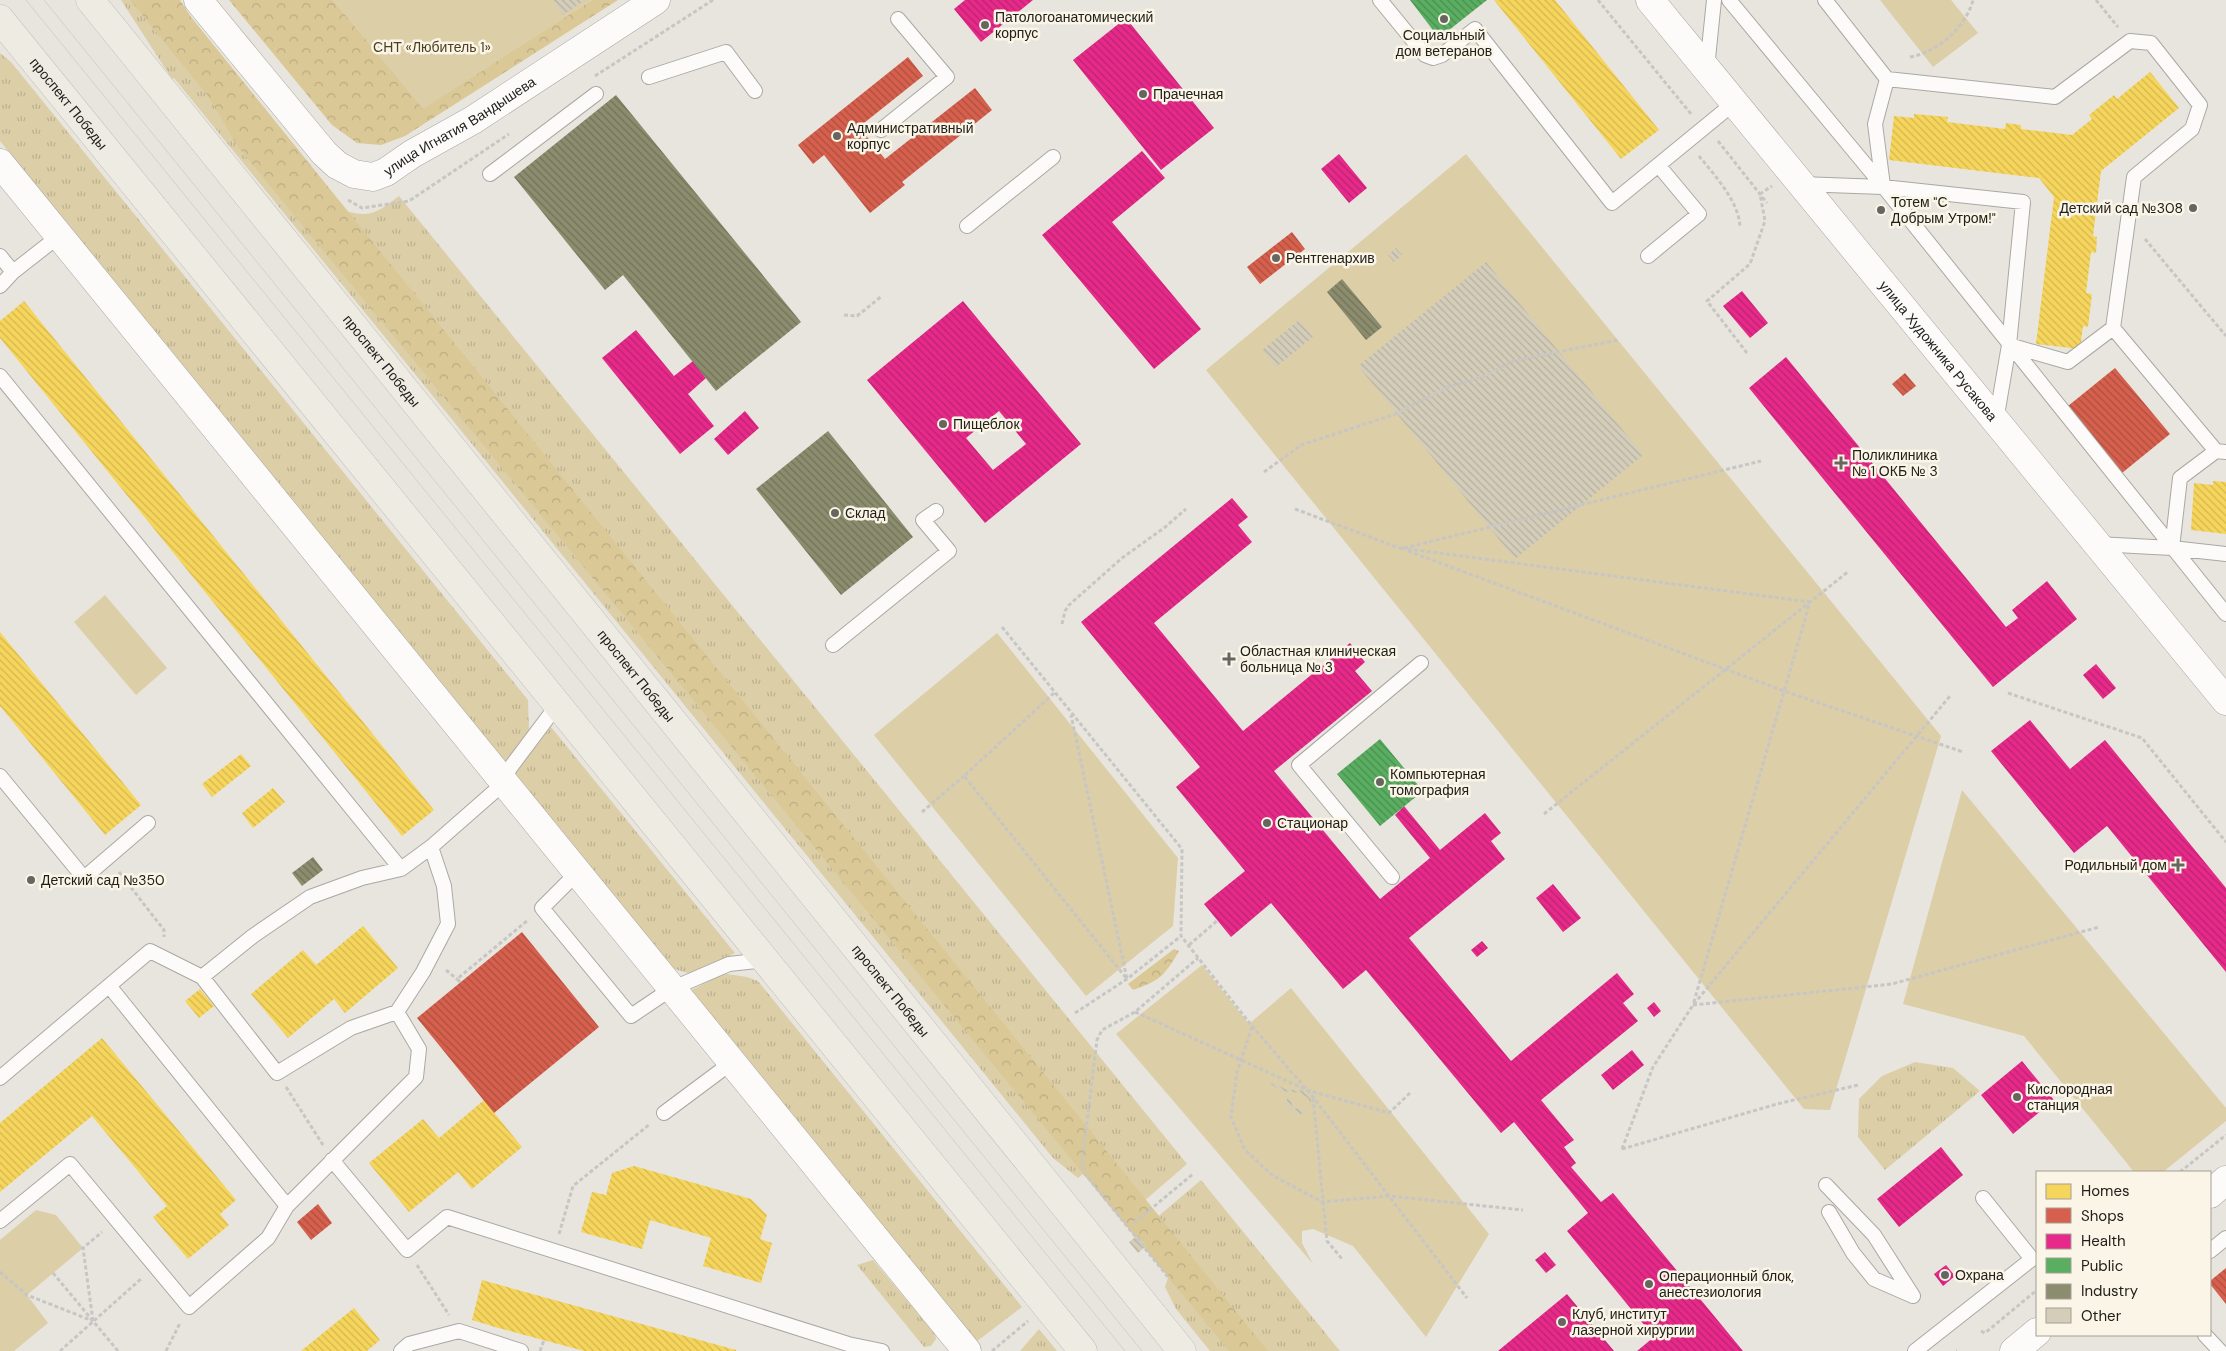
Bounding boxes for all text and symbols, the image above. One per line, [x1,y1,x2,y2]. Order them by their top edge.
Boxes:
place label: Патологоанатомический корпус [995,8,1153,42]
marker: Социальный дом ветеранов [1438,13,1450,25]
marker: Патологоанатомический корпус [979,19,991,31]
place label: Социальный дом ветеранов [1396,26,1492,60]
park label: СНТ «Любитель 1» [373,38,491,56]
street label: проспект Победы [26,54,112,153]
street label: улица Игнатия Вандышева [380,72,539,180]
place label: Прачечная [1153,85,1223,103]
marker: Прачечная [1137,88,1149,100]
place label: Административный корпус [847,119,973,153]
marker: Административный корпус [831,130,843,142]
place label: Тотем "С Добрым Утром!" [1891,193,1996,227]
place label: Детский сад №308 [2059,199,2183,217]
marker: Детский сад №308 [2187,202,2199,214]
marker: Тотем "С Добрым Утром!" [1875,204,1887,216]
place label: Рентгенархив [1286,249,1375,267]
marker: Рентгенархив [1270,252,1282,264]
street label: улица Художника Русакова [1875,277,2001,425]
street label: проспект Победы [339,311,424,411]
place label: Пищеблок [953,415,1020,433]
marker: Пищеблок [937,418,949,430]
place label: Поликлиника № 1 ОКБ № 3 [1852,446,1938,480]
marker: Поликлиника № 1 ОКБ № 3 [1834,456,1848,470]
place label: Склад [845,504,886,522]
marker: Склад [829,507,841,519]
street label: проспект Победы [594,626,679,726]
place label: Областная клиническая больница № 3 [1240,642,1396,676]
marker: Областная клиническая больница № 3 [1222,652,1236,666]
place label: Компьютерная томография [1390,765,1486,799]
marker: Компьютерная томография [1374,776,1386,788]
place label: Стационар [1277,814,1348,832]
marker: Стационар [1261,817,1273,829]
place label: Родильный дом [2064,856,2167,874]
marker: Родильный дом [2171,858,2185,872]
place label: Детский сад №350 [41,871,165,889]
marker: Детский сад №350 [25,874,37,886]
street label: проспект Победы [848,941,934,1041]
place label: Кислородная станция [2027,1080,2113,1114]
marker: Кислородная станция [2011,1091,2023,1103]
legend [2036,1171,2211,1336]
text: Homes [2081,1181,2130,1201]
text: Shops [2081,1206,2124,1226]
text: Health [2081,1231,2126,1251]
text: Public [2081,1256,2123,1276]
place label: Охрана [1955,1266,2004,1284]
place label: Операционный блок, анестезиология [1659,1267,1794,1301]
marker: Охрана [1939,1269,1951,1281]
marker: Операционный блок, анестезиология [1643,1278,1655,1290]
text: Industry [2081,1281,2139,1301]
place label: Клуб, институт лазерной хирургии [1572,1305,1695,1339]
text: Other [2081,1306,2122,1326]
marker: Клуб, институт лазерной хирургии [1556,1316,1568,1328]

